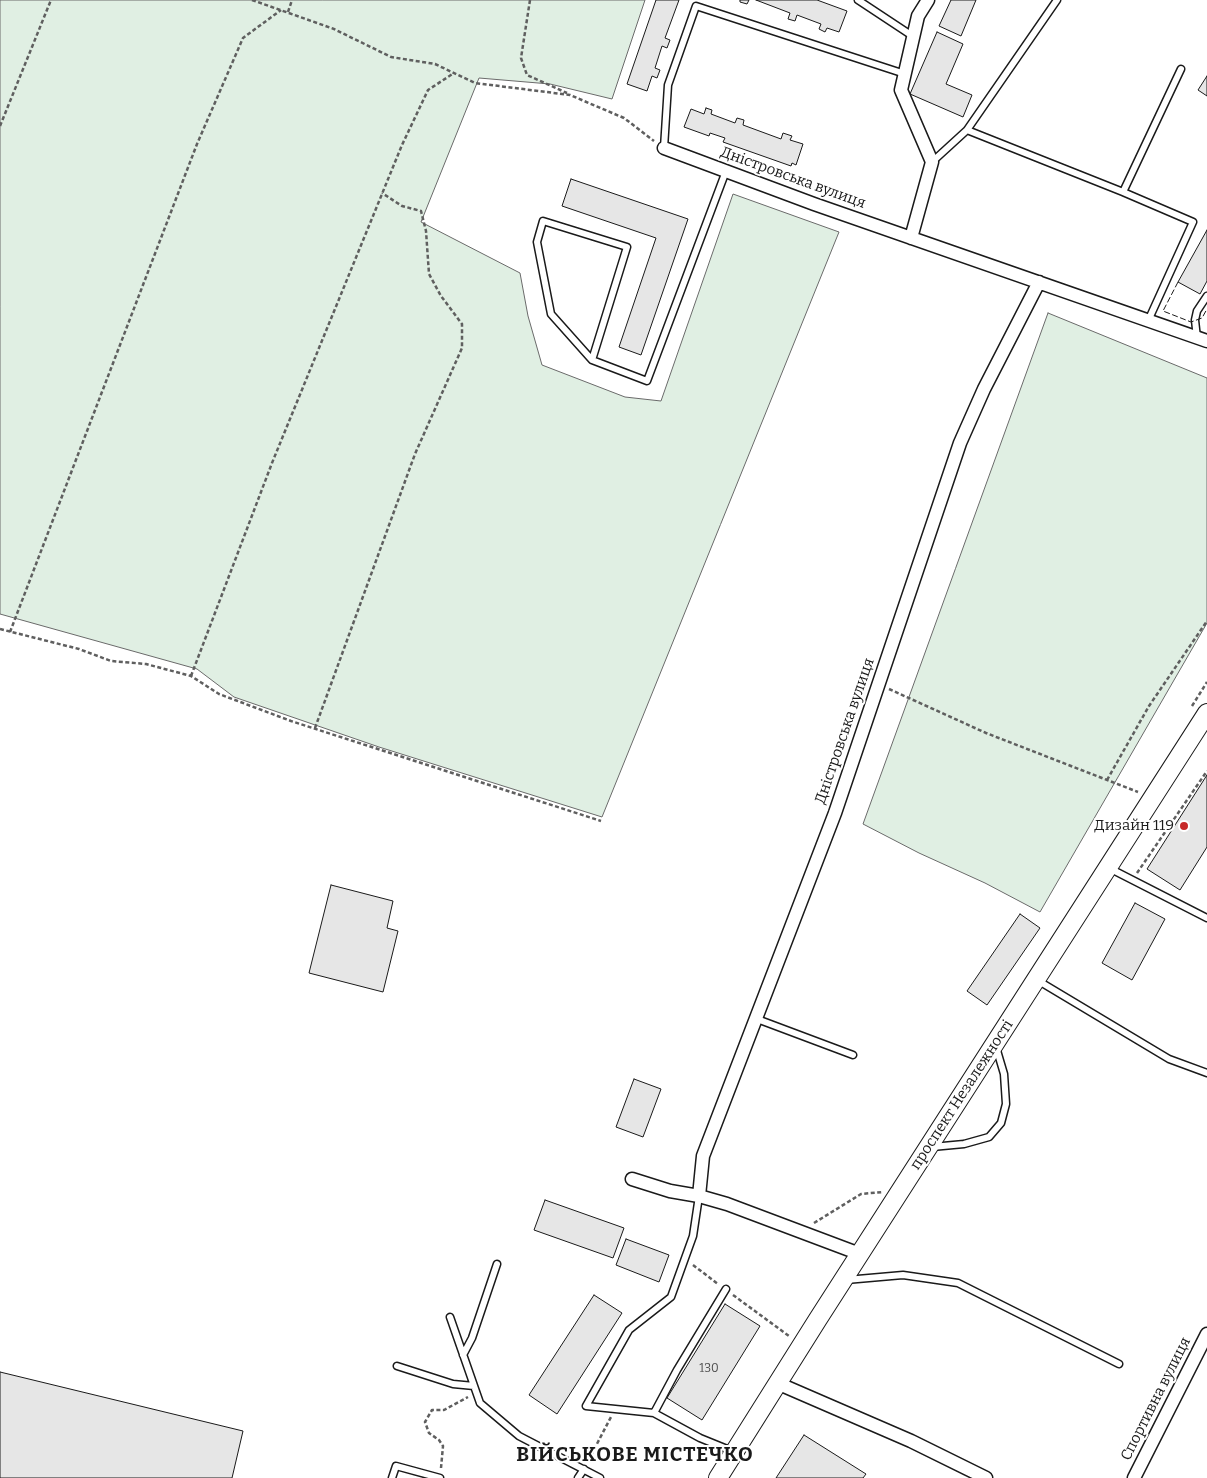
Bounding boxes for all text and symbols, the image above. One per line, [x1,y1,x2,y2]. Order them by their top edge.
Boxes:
street label: Дністровська вулиця [718,143,868,213]
street label: Дністровська вулиця [812,656,878,806]
place label: Дизайн 119 [1094,817,1174,835]
marker: Дизайн 119 [1178,820,1190,832]
street label: проспект Незалежності [907,1017,1017,1173]
street label: Спортивна вулиця [1117,1334,1195,1464]
house number: 130 [699,1362,719,1376]
district label: ВІЙСЬКОВЕ МІСТЕЧКО [514,1443,756,1467]

